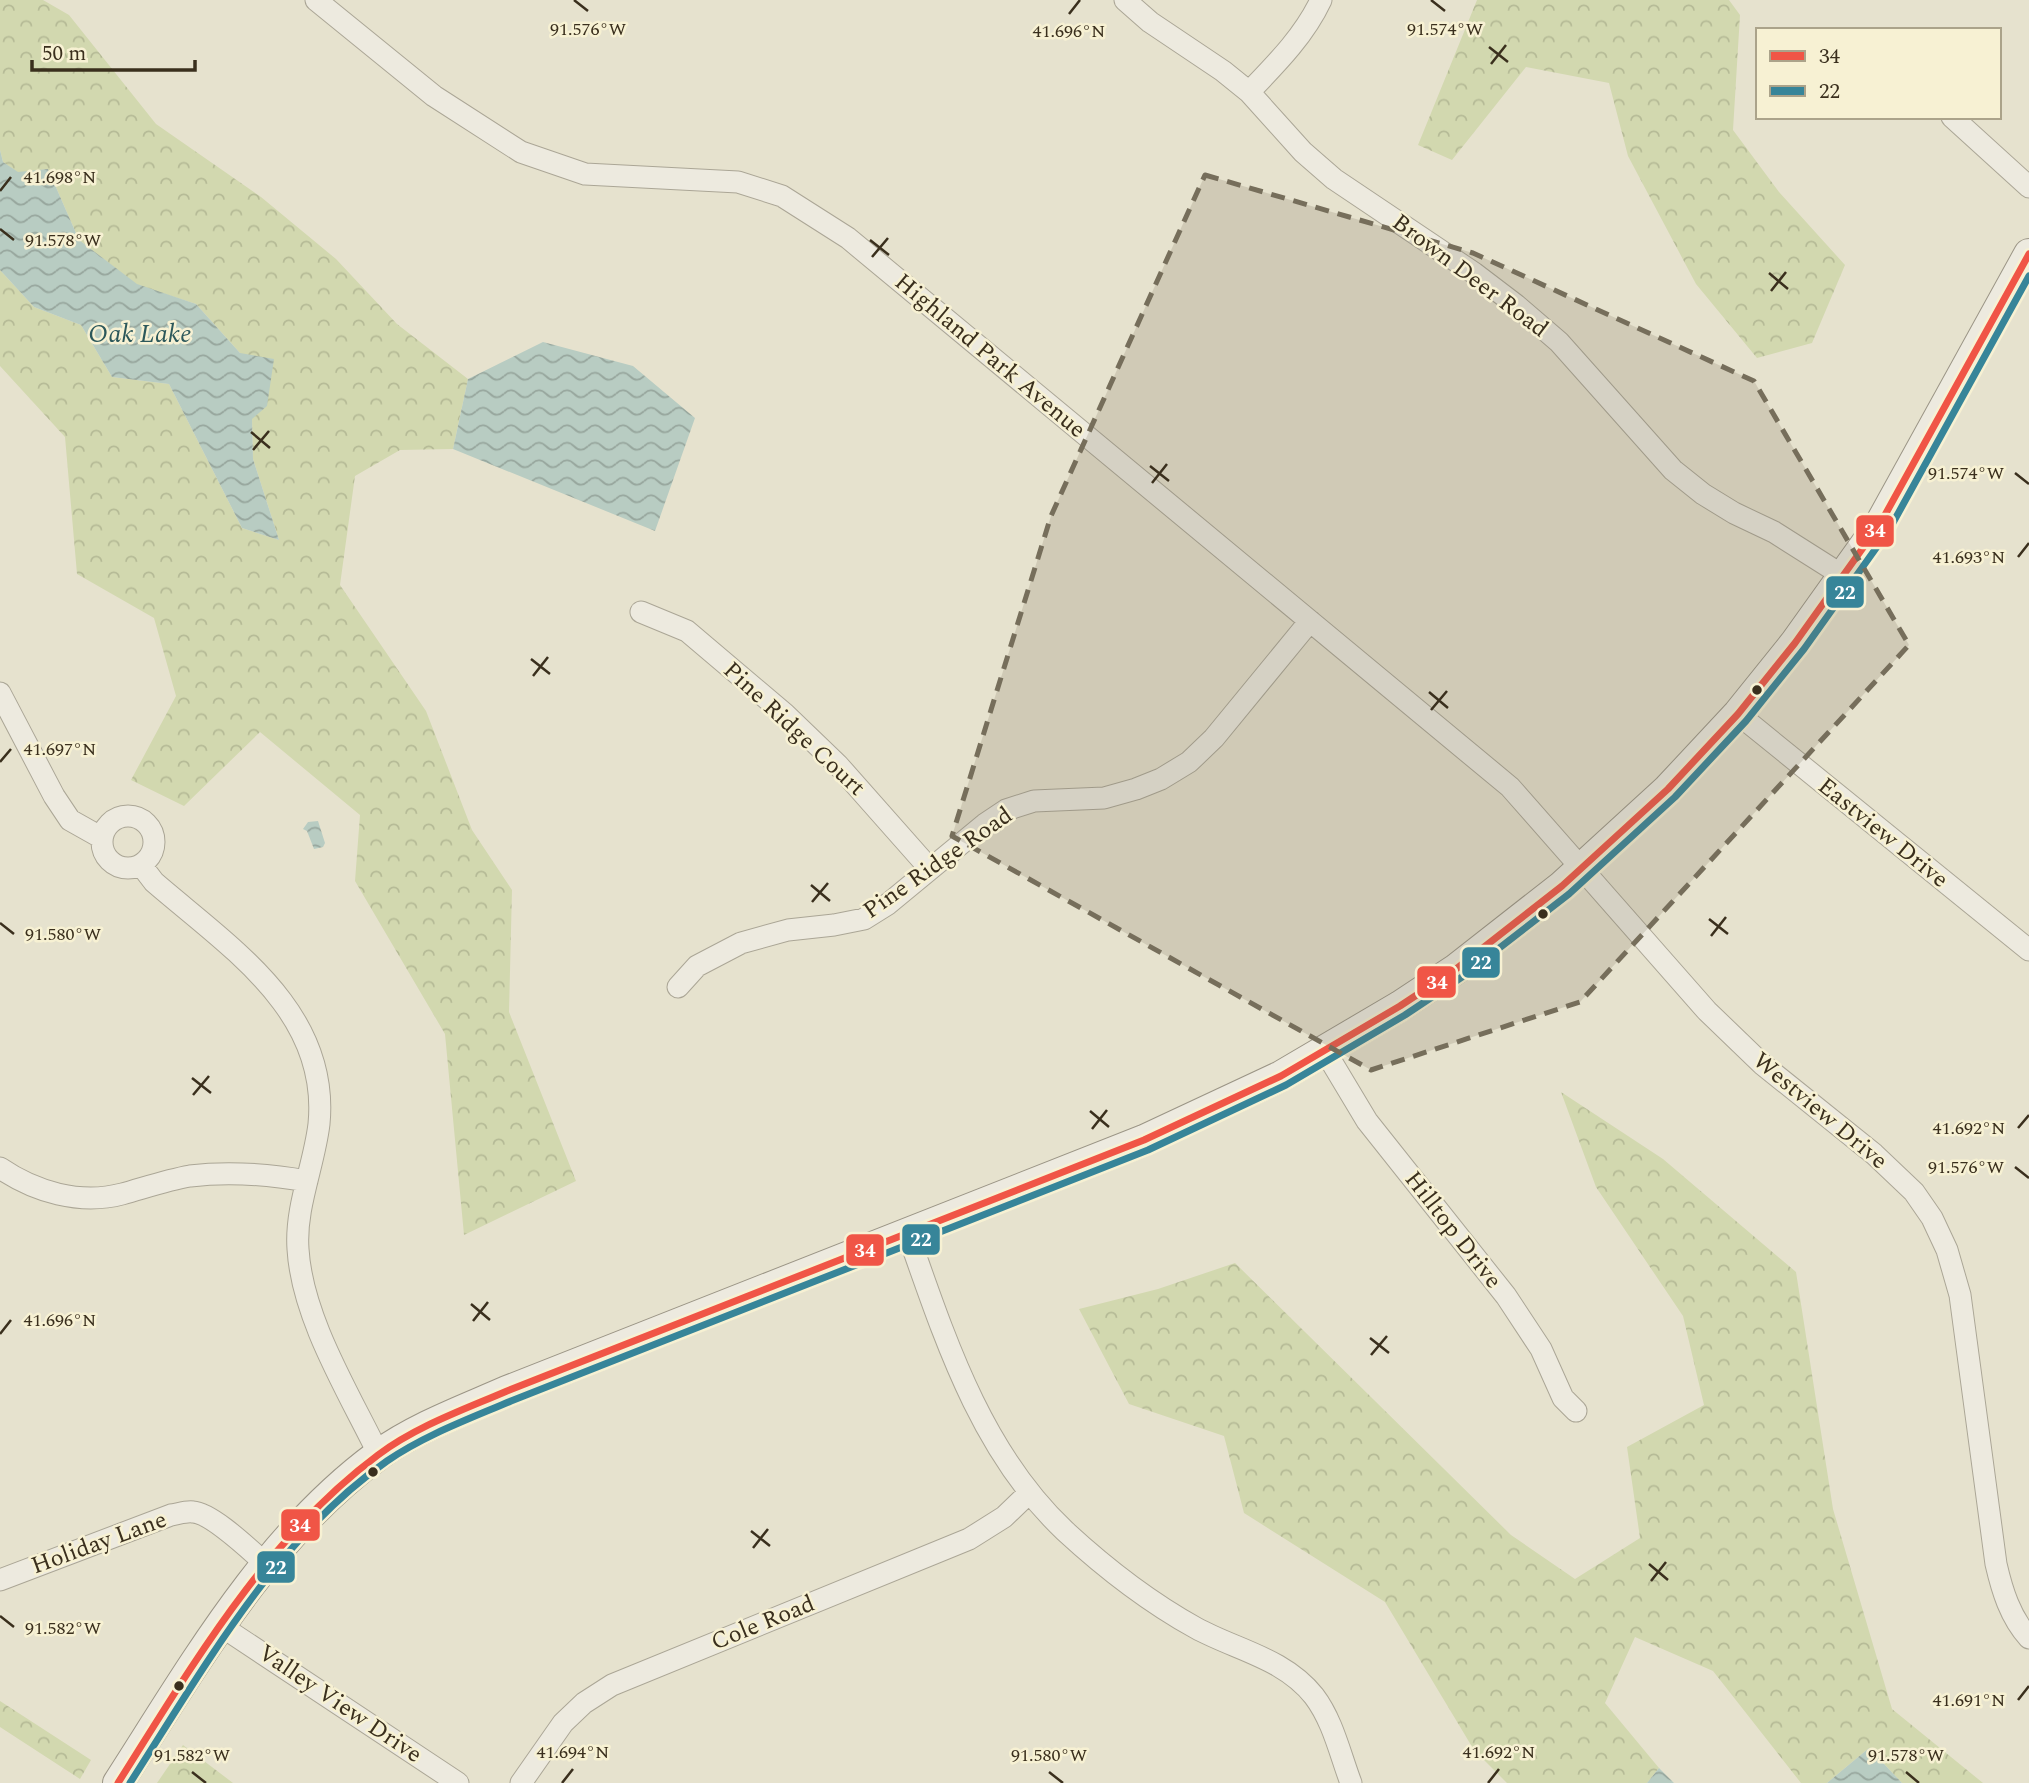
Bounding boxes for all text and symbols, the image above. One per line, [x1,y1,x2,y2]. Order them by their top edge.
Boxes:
text: 91.576°W [550,16,626,43]
text: 91.574°W [1407,16,1483,43]
text: 41.696°N [1033,18,1105,45]
scale bar [32,28,194,72]
legend [1756,28,2001,119]
text: 50 m [42,38,86,70]
text: 34 [1819,41,1841,73]
text: 22 [1819,76,1840,108]
text: 41.698°N [24,164,96,191]
street label: Brown Deer Road [1384,205,1556,347]
text: 91.578°W [25,227,101,254]
street label: Highland Park Avenue [886,265,1094,447]
water label: Oak Lake [88,314,192,354]
text: 91.574°W [1928,460,2004,487]
line badge: 34 [1855,514,1895,548]
text: 34 [1864,517,1886,546]
text: 41.693°N [1933,544,2005,571]
line badge: 22 [1825,575,1865,609]
text: 22 [1834,579,1856,608]
street label: Pine Ridge Court [715,653,873,805]
unlabelled marker [1750,683,1764,697]
text: 41.697°N [24,736,96,763]
street label: Eastview Drive [1810,769,1956,897]
street label: Pine Ridge Road [856,798,1020,928]
unlabelled marker [1536,907,1550,921]
text: 91.580°W [25,921,101,948]
line badge: 22 [1461,946,1501,979]
text: 22 [1470,949,1492,978]
line badge: 34 [1416,965,1457,999]
text: 34 [1426,969,1448,998]
street label: Westview Drive [1745,1044,1895,1178]
text: 41.692°N [1933,1115,2005,1142]
text: 91.576°W [1928,1154,2004,1181]
street label: Hilltop Drive [1395,1163,1511,1297]
line badge: 22 [901,1223,941,1256]
text: 22 [910,1226,932,1255]
line badge: 34 [845,1233,885,1267]
text: 34 [854,1237,876,1266]
text: 41.696°N [24,1307,96,1334]
unlabelled marker [366,1465,380,1479]
street label: Holiday Lane [26,1502,172,1584]
line badge: 34 [280,1508,321,1542]
text: 34 [289,1512,311,1541]
line badge: 22 [256,1550,296,1584]
text: 22 [265,1554,287,1583]
street label: Cole Road [706,1586,820,1660]
text: 91.582°W [25,1615,101,1642]
street label: Valley View Drive [251,1636,429,1772]
unlabelled marker [172,1679,186,1693]
text: 41.691°N [1933,1687,2005,1714]
text: 41.694°N [537,1739,609,1766]
text: 41.692°N [1463,1739,1535,1766]
text: 91.582°W [154,1742,230,1769]
text: 91.580°W [1011,1742,1087,1769]
text: 91.578°W [1868,1742,1944,1769]

